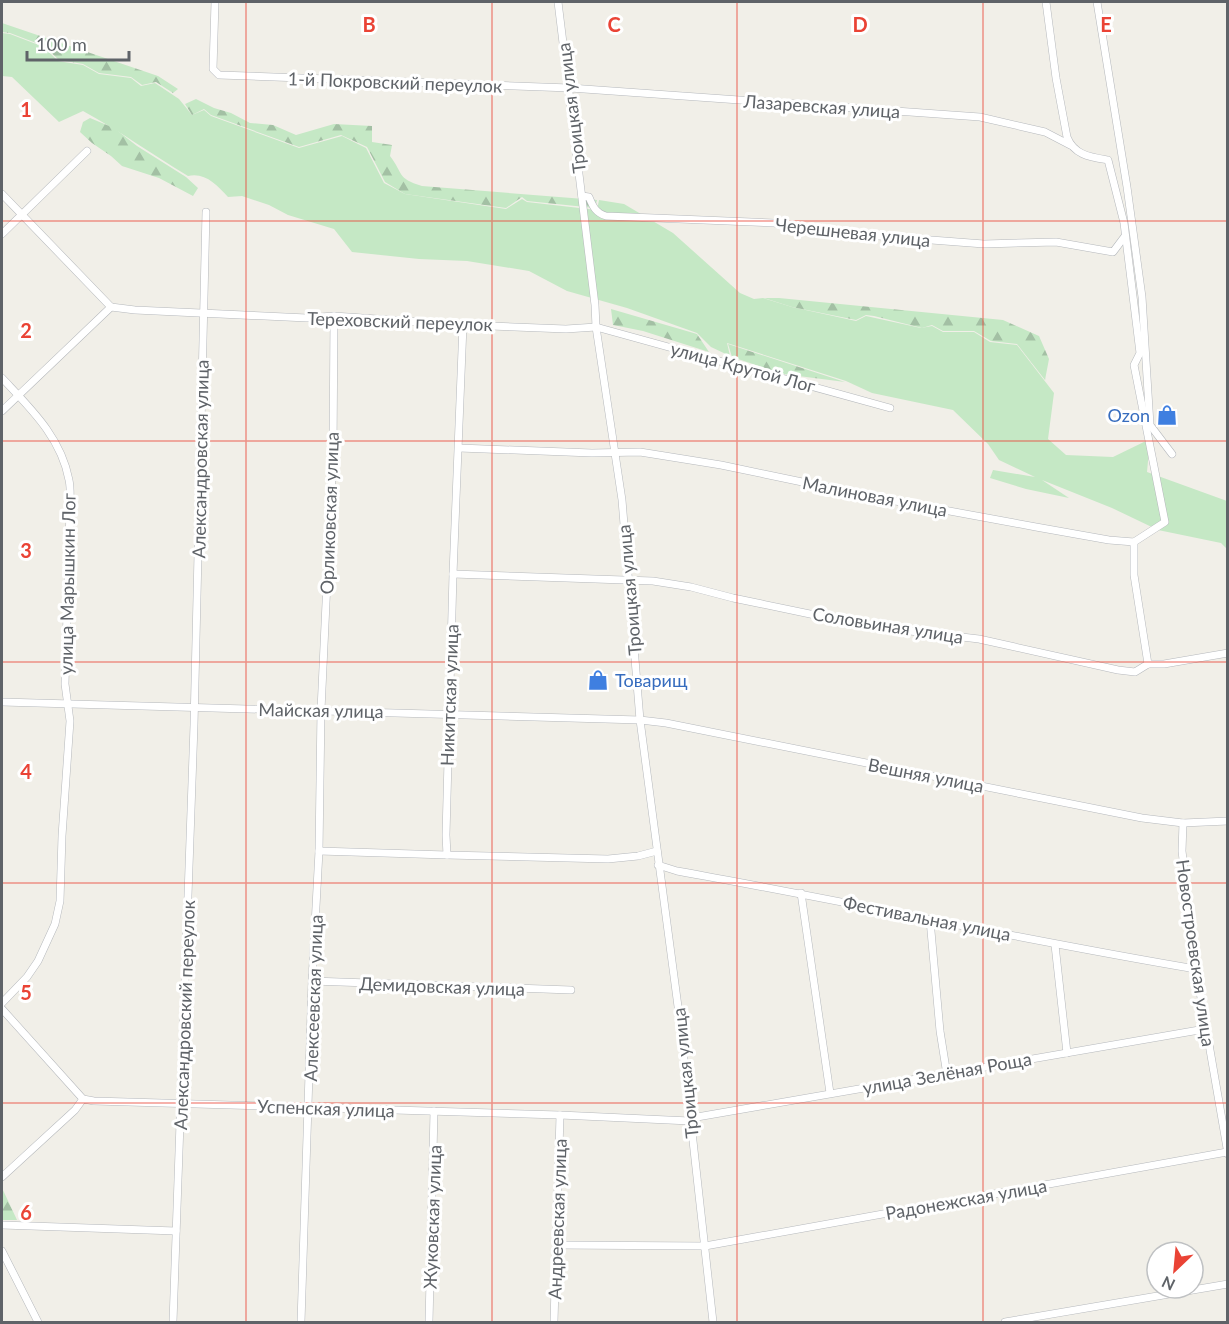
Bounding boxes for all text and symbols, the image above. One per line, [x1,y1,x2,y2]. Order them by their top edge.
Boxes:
text: B [362,12,376,36]
text: C [607,12,621,36]
text: D [852,12,868,36]
text: E [1100,12,1112,36]
scale bar [27,24,129,62]
text: 100 m [36,33,87,55]
street label: Троицкая улица [552,42,590,174]
street label: 1-й Покровский переулок [287,67,503,97]
street label: Лазаревская улица [742,89,901,122]
text: 1 [20,97,32,121]
street label: Черешневая улица [774,213,932,251]
street label: Тереховский переулок [307,307,494,335]
text: 2 [20,318,32,342]
street label: улица Крутой Лог [668,337,818,397]
street label: Александровская улица [187,359,213,559]
shop icon: Ozon [1155,403,1179,427]
place label: Ozon [1108,404,1150,426]
street label: Орликовская улица [315,431,343,595]
street label: Малиновая улица [801,471,949,521]
street label: улица Марышкин Лог [54,492,80,675]
street label: Троицкая улица [612,524,646,656]
text: 3 [20,538,32,562]
street label: Соловьиная улица [811,602,965,648]
street label: Никитская улица [436,624,462,766]
shop icon: Товарищ [586,668,610,692]
place label: Товарищ [615,669,688,691]
street label: Майская улица [258,698,384,722]
street label: Вешняя улица [866,753,986,797]
text: 4 [20,759,32,783]
street label: Новостроевская улица [1172,858,1220,1048]
street label: Фестивальная улица [841,891,1013,945]
street label: Александровский переулок [169,899,199,1130]
street label: Алексеевская улица [299,914,327,1082]
street label: Демидовская улица [359,972,525,1000]
text: 5 [20,980,32,1004]
street label: Троицкая улица [667,1007,703,1139]
street label: улица Зелёная Роща [861,1047,1033,1099]
street label: Успенская улица [257,1095,395,1121]
street label: Андреевская улица [543,1138,571,1300]
street label: Жуковская улица [418,1144,446,1290]
street label: Радонежская улица [884,1174,1048,1224]
text: 6 [20,1200,32,1224]
north arrow [1145,1240,1205,1300]
text: N [1159,1273,1178,1295]

